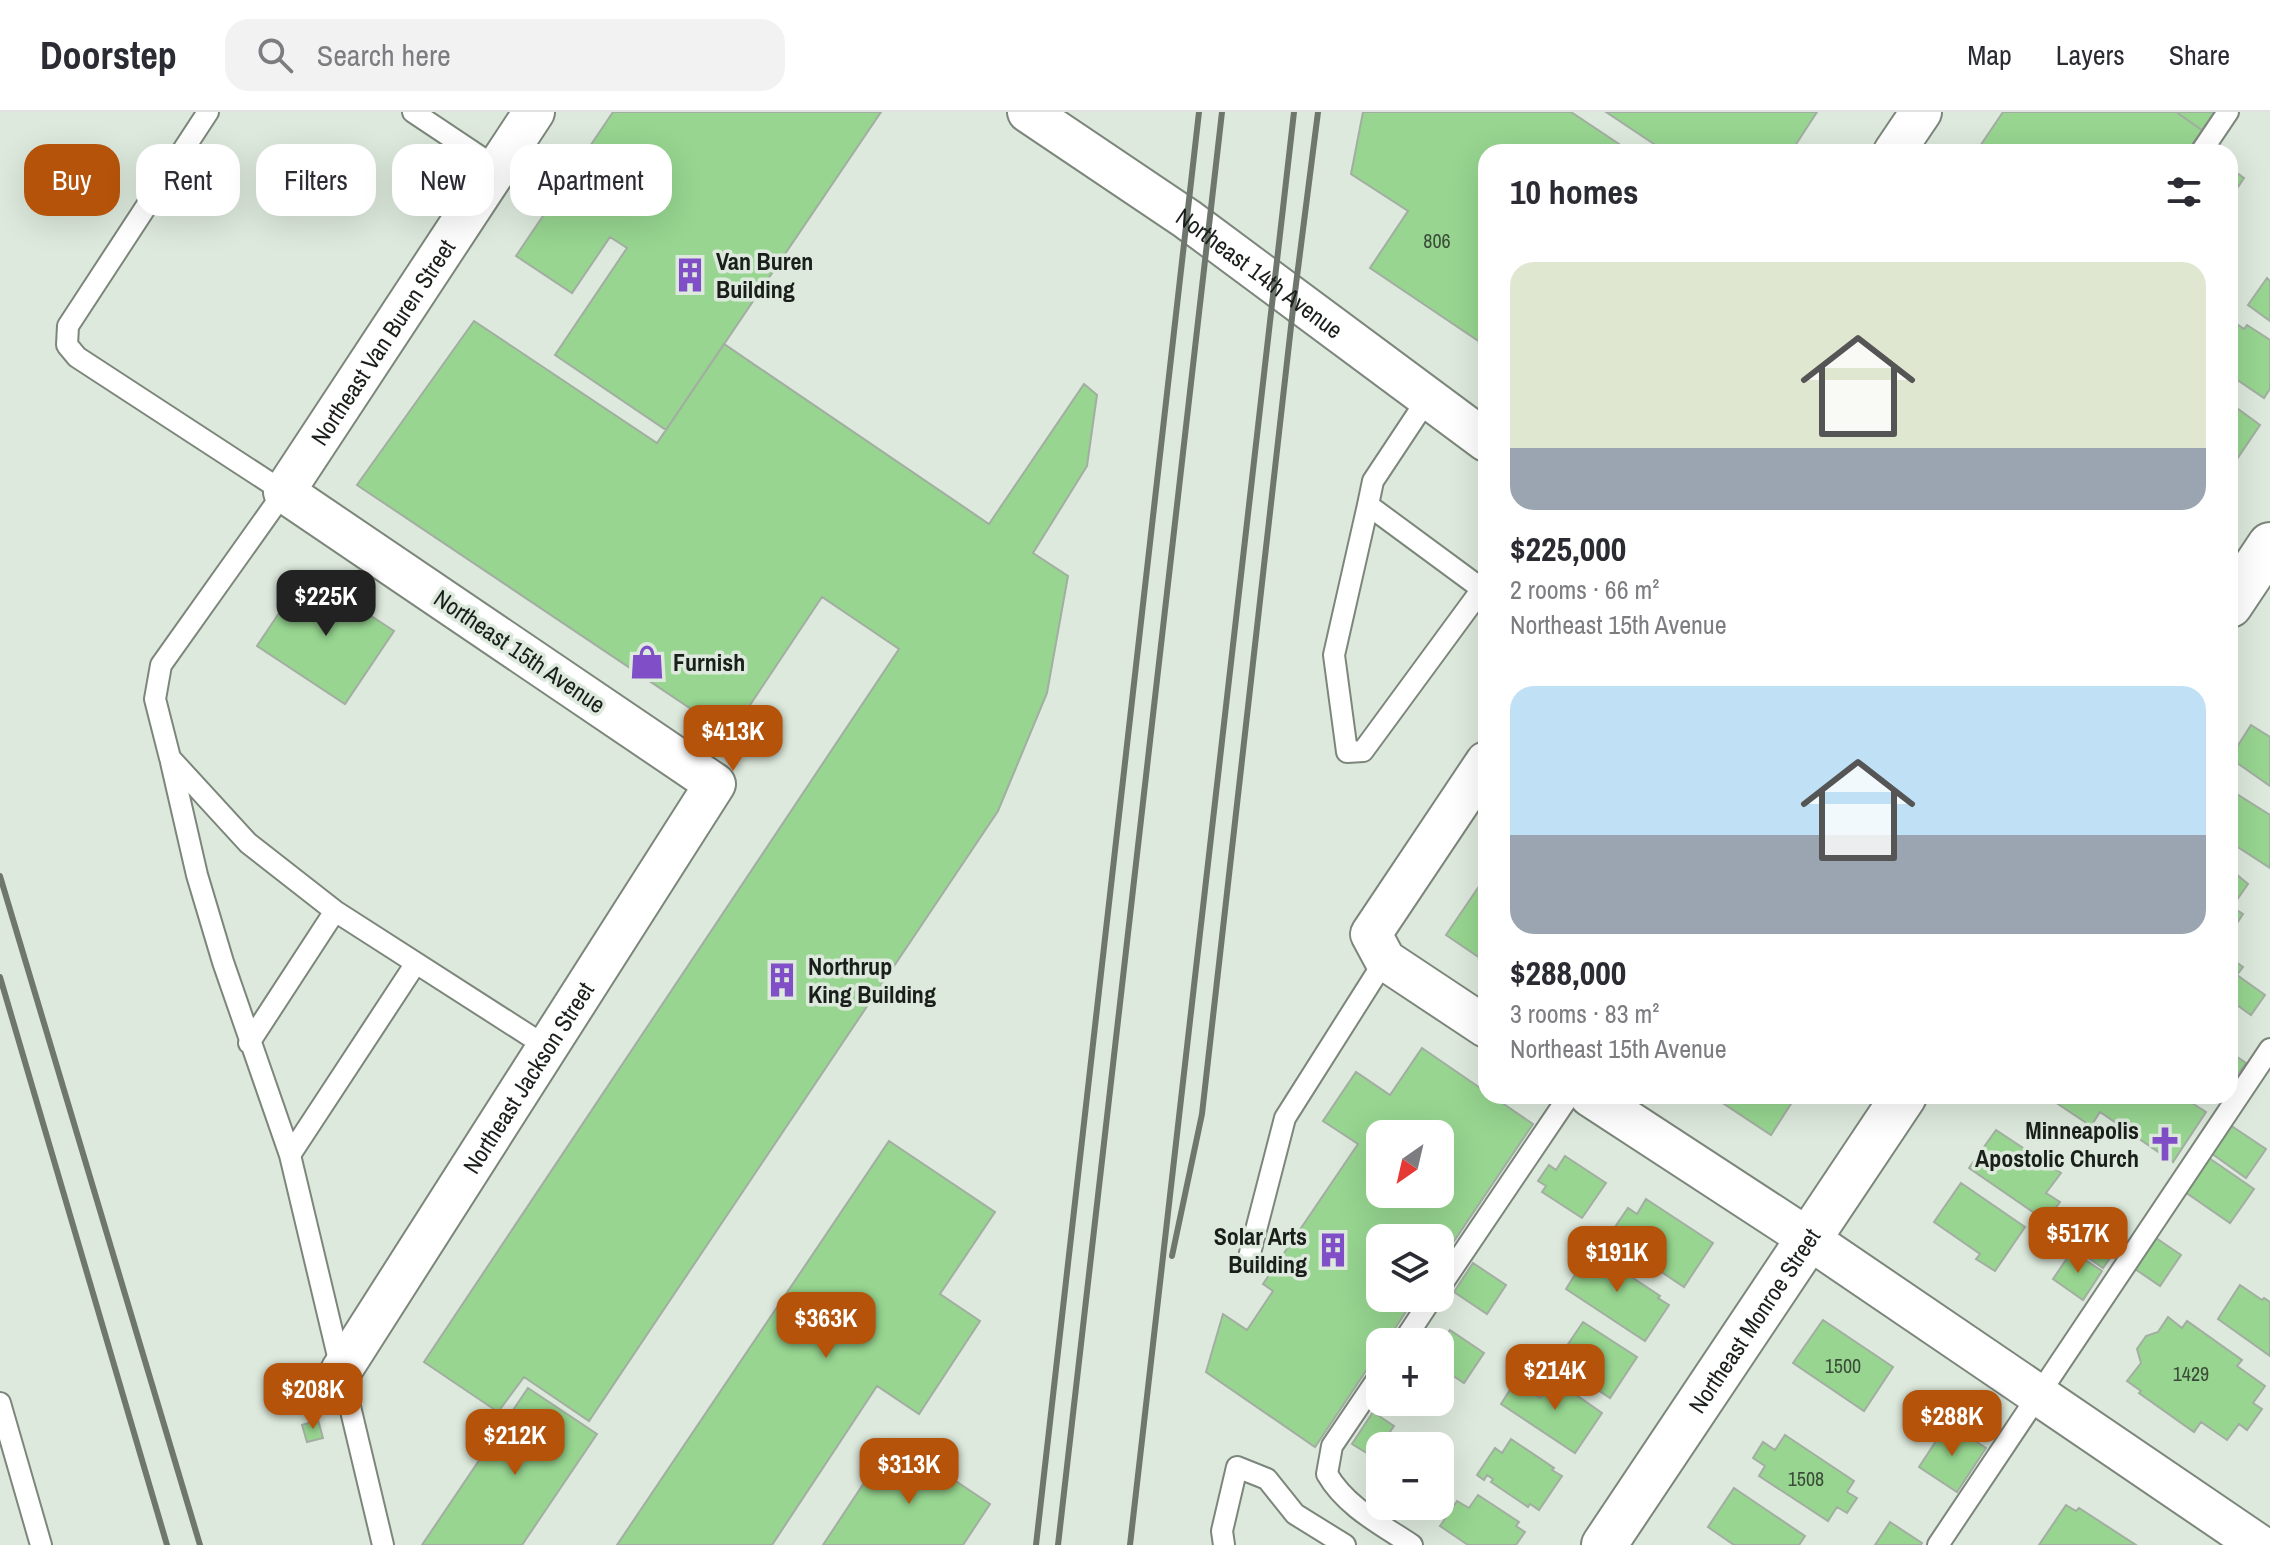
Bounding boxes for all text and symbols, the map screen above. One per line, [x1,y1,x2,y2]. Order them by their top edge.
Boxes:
search box [225,19,785,91]
text: Doorstep [40,30,177,81]
icon: search [253,33,297,77]
text: Search here [317,35,451,75]
text: Map [1967,36,2012,74]
text: Layers [2056,36,2125,74]
text: Share [2169,36,2230,74]
chip: Buy [24,144,120,216]
chip: Rent [136,144,240,216]
chip: Filters [256,144,376,216]
chip: New [392,144,494,216]
chip: Apartment [510,144,672,216]
text: 10 homes [1510,169,1639,215]
icon: filters [2162,170,2206,214]
street label: Northeast 14th Avenue [1170,200,1349,345]
house number: 806 [1423,227,1451,254]
street label: Northeast Van Buren Street [303,232,462,451]
place label: Van Buren Building [716,245,813,305]
building icon: Van Buren Building [671,256,709,294]
icon: home [1786,314,1930,458]
text: $225,000 [1510,526,1626,572]
pin: $225K [270,570,382,638]
text: 2 rooms · 66 m² [1510,572,1659,607]
text: $225K [295,578,357,613]
street label: Northeast 15th Avenue [428,582,612,720]
text: Northeast 15th Avenue [1510,607,1727,642]
shop icon: Furnish [628,643,666,681]
place label: Furnish [673,646,745,678]
pin: $413K [677,705,789,773]
text: $413K [702,713,764,748]
icon: home [1786,738,1930,882]
place label: Northrup King Building [808,950,936,1010]
text: $288,000 [1510,950,1626,996]
building icon: Northrup King Building [763,961,801,999]
street label: Northeast Jackson Street [455,975,601,1179]
text: 3 rooms · 83 m² [1510,996,1659,1031]
text: Northeast 15th Avenue [1510,1031,1727,1066]
place label: Minneapolis Apostolic Church [1975,1114,2139,1174]
north arrow [1366,1120,1454,1208]
map controls [1366,1120,1454,1520]
church icon: Minneapolis Apostolic Church [2146,1125,2184,1163]
pin: $517K [2022,1207,2134,1275]
text: $517K [2047,1215,2109,1250]
place label: Solar Arts Building [1214,1220,1307,1280]
street label: Northeast Monroe Street [1681,1221,1828,1419]
button: layers [1366,1224,1454,1312]
pin: $191K [1561,1226,1673,1294]
building icon: Solar Arts Building [1314,1231,1352,1269]
text: $191K [1586,1234,1648,1269]
pin: $363K [770,1292,882,1360]
text: $363K [795,1300,857,1335]
button: + [1366,1328,1454,1416]
pin: $214K [1499,1344,1611,1412]
text: $214K [1524,1352,1586,1387]
house number: 1500 [1825,1352,1861,1379]
house number: 1429 [2173,1360,2209,1387]
pin: $208K [257,1363,369,1431]
text: $208K [282,1371,344,1406]
pin: $288K [1896,1390,2008,1458]
text: $288K [1921,1398,1983,1433]
pin: $212K [459,1409,571,1477]
text: $212K [484,1417,546,1452]
button: − [1366,1432,1454,1520]
pin: $313K [853,1438,965,1506]
text: $313K [878,1446,940,1481]
house number: 1508 [1788,1465,1824,1492]

